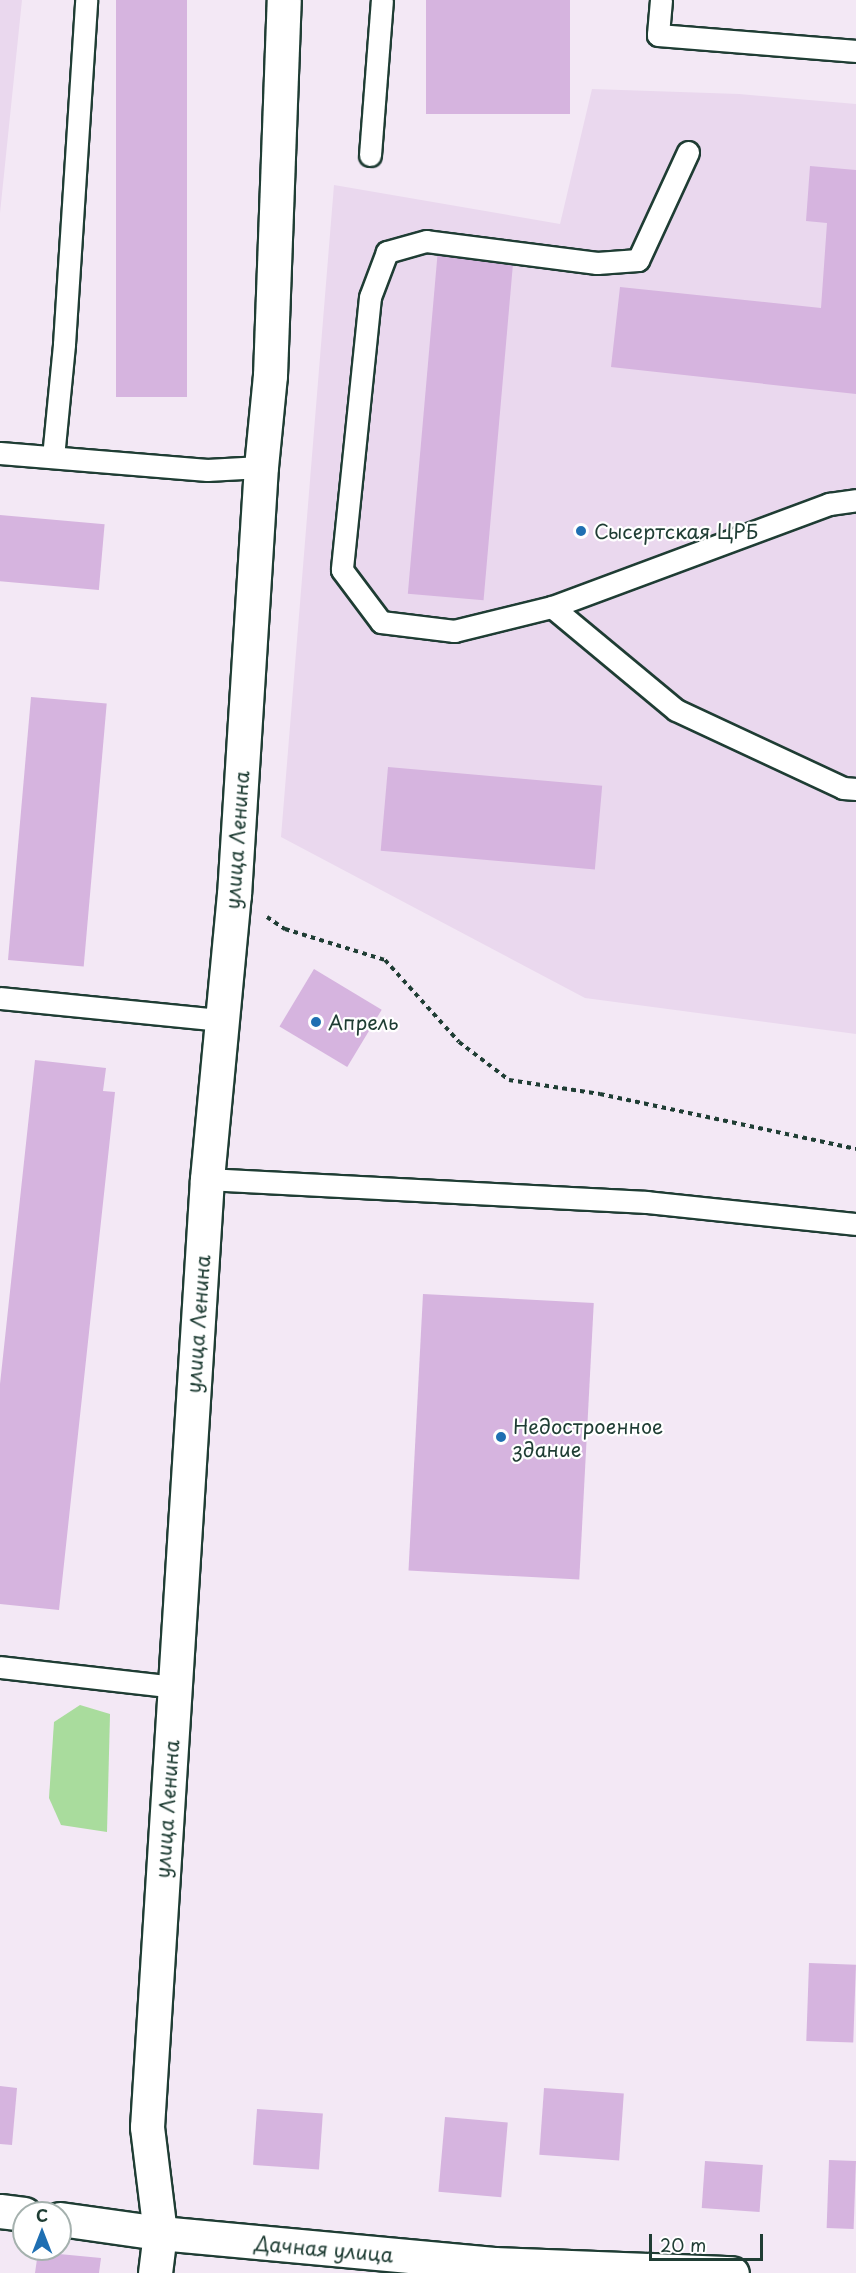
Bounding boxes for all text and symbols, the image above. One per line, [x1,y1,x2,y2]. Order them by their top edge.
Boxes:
place label: Сысертская ЦРБ [594,519,758,543]
marker: Сысертская ЦРБ [572,522,590,540]
street label: улица Ленина [220,769,254,911]
place label: Апрель [328,1010,398,1034]
marker: Апрель [309,1015,323,1029]
street label: улица Ленина [181,1253,215,1395]
place label: Недостроенное здание [513,1414,663,1461]
marker: Недостроенное здание [494,1430,508,1444]
street label: улица Ленина [150,1738,184,1880]
north arrow [12,2201,72,2261]
text: С [36,2203,48,2227]
scale bar [652,2222,766,2260]
street label: Дачная улица [253,2231,395,2267]
text: 20 m [660,2231,706,2258]

